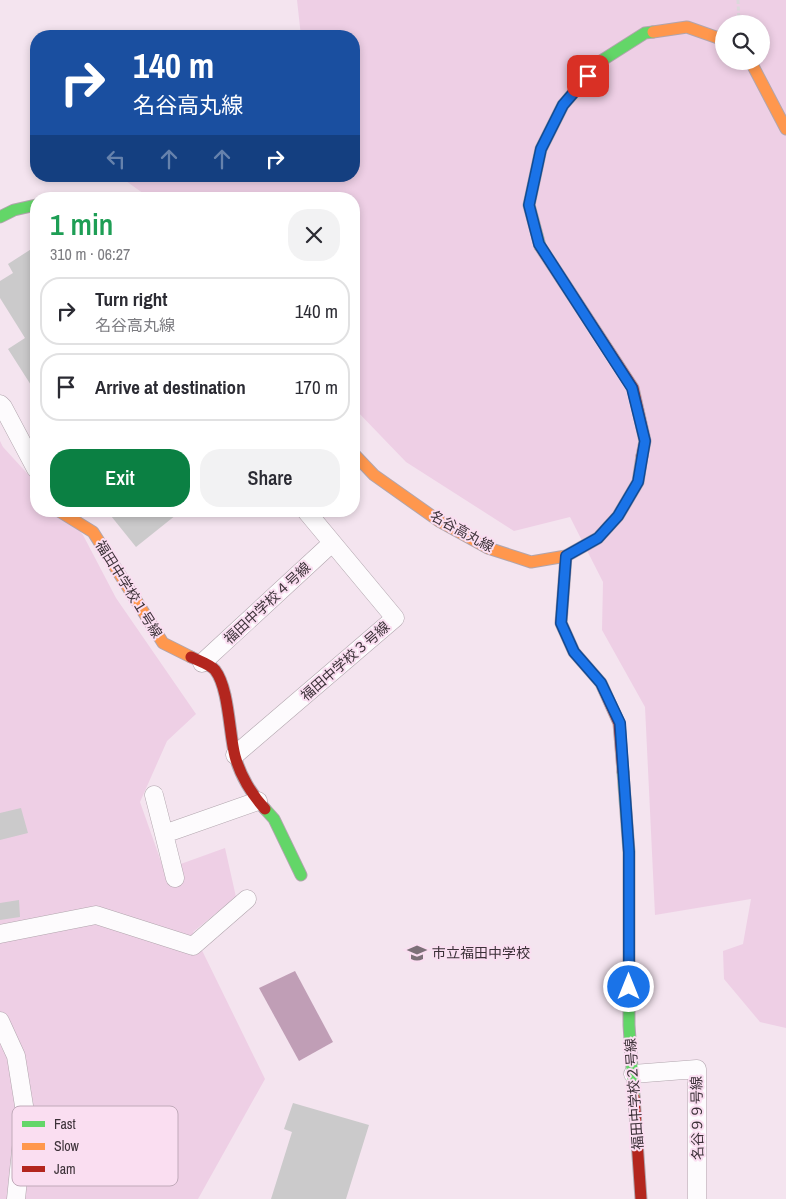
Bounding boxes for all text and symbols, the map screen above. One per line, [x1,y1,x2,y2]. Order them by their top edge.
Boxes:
map controls [715,15,770,70]
button: search [715,15,770,70]
text: 140 m [133,42,214,89]
icon: right [50,50,115,115]
pin [567,55,609,97]
icon: arrive [574,62,602,90]
text: 名谷高丸線 [133,90,243,120]
icon: left [102,145,130,173]
icon: ahead [155,145,183,173]
icon: ahead [208,145,236,173]
icon: right [261,145,289,173]
text: 1 min [50,204,113,244]
button: close [288,209,340,261]
text: 310 m · 06:27 [50,243,130,265]
text: Turn right [95,286,167,312]
icon: right [52,297,80,325]
text: 140 m [295,298,338,324]
text: 名谷高丸線 [95,314,175,336]
icon: arrive [52,373,80,401]
text: Arrive at destination [95,374,246,400]
text: 170 m [295,374,338,400]
button: Exit [50,449,190,507]
button: Share [200,449,340,507]
street label: 名谷高丸線 [427,506,497,556]
street label: 福田中学校１号線 [92,537,166,641]
street label: 福田中学校４号線 [220,558,314,648]
street label: 福田中学校３号線 [297,617,393,705]
school or university icon: 市立福田中学校 [406,942,428,964]
place label: 市立福田中学校 [432,944,530,962]
position arrow [602,960,654,1012]
street label: 福田中学校２号線 [621,1038,647,1150]
street label: 名谷９９号線 [687,1076,707,1160]
legend [12,1106,178,1186]
text: Fast [54,1115,76,1133]
text: Slow [54,1137,80,1155]
text: Jam [54,1160,76,1178]

